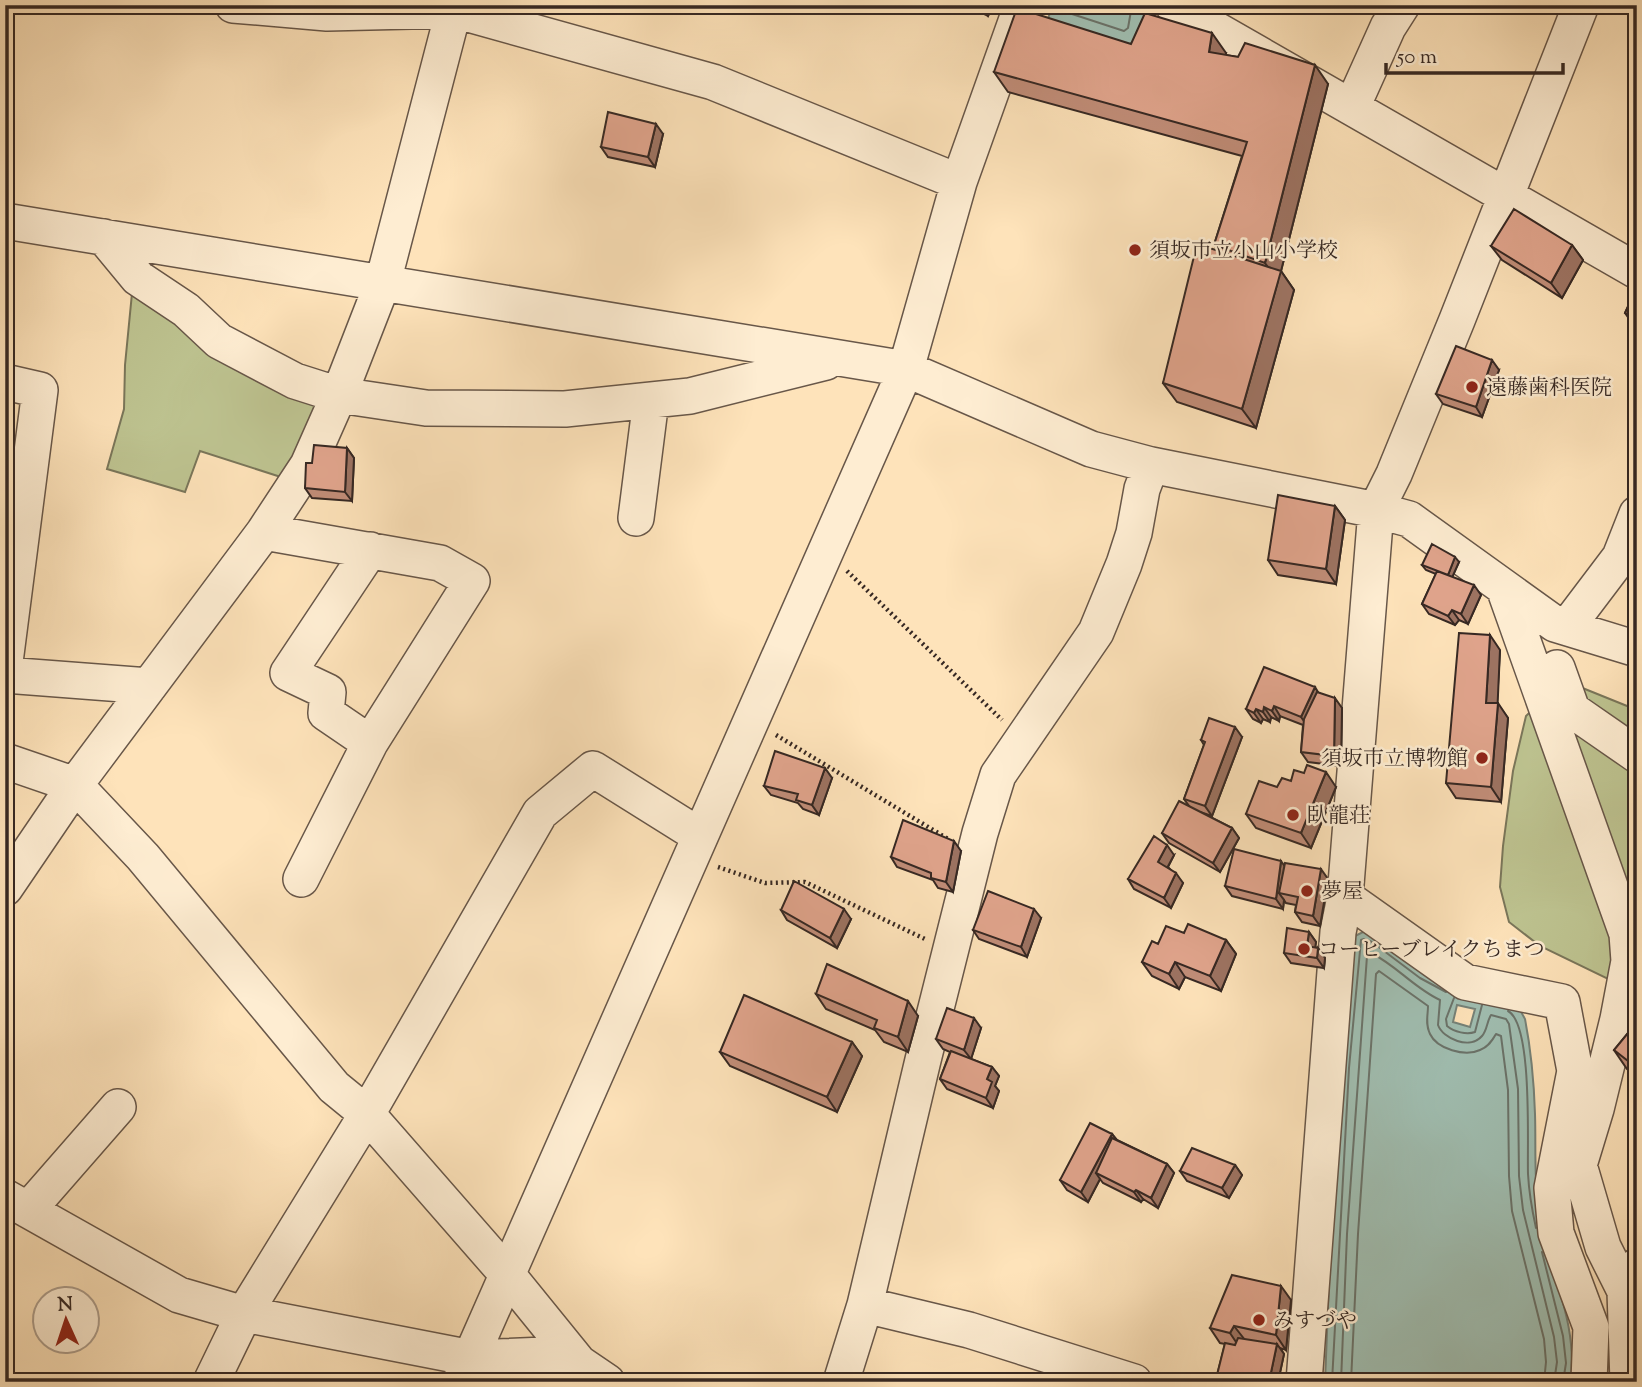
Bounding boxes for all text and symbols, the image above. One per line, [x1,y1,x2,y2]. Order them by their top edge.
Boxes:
scale bar [1386,32,1563,76]
text: 50 m [1396,43,1437,73]
place label: 須坂市立小山小学校 [1149,237,1338,267]
marker: 須坂市立小山小学校 [1127,242,1143,258]
place label: 遠藤歯科医院 [1486,374,1612,404]
marker: 遠藤歯科医院 [1464,379,1480,395]
place label: 須坂市立博物館 [1321,745,1468,775]
marker: 須坂市立博物館 [1474,750,1490,766]
place label: 臥龍荘 [1307,802,1370,832]
marker: 臥龍荘 [1285,807,1301,823]
place label: 夢屋 [1321,878,1363,908]
marker: 夢屋 [1299,883,1315,899]
place label: コーヒーブレイクちまつ [1318,936,1545,966]
marker: コーヒーブレイクちまつ [1296,941,1312,957]
north arrow [32,1286,102,1356]
text: N [57,1292,74,1319]
place label: みすづや [1273,1307,1357,1337]
marker: みすづや [1251,1312,1267,1328]

